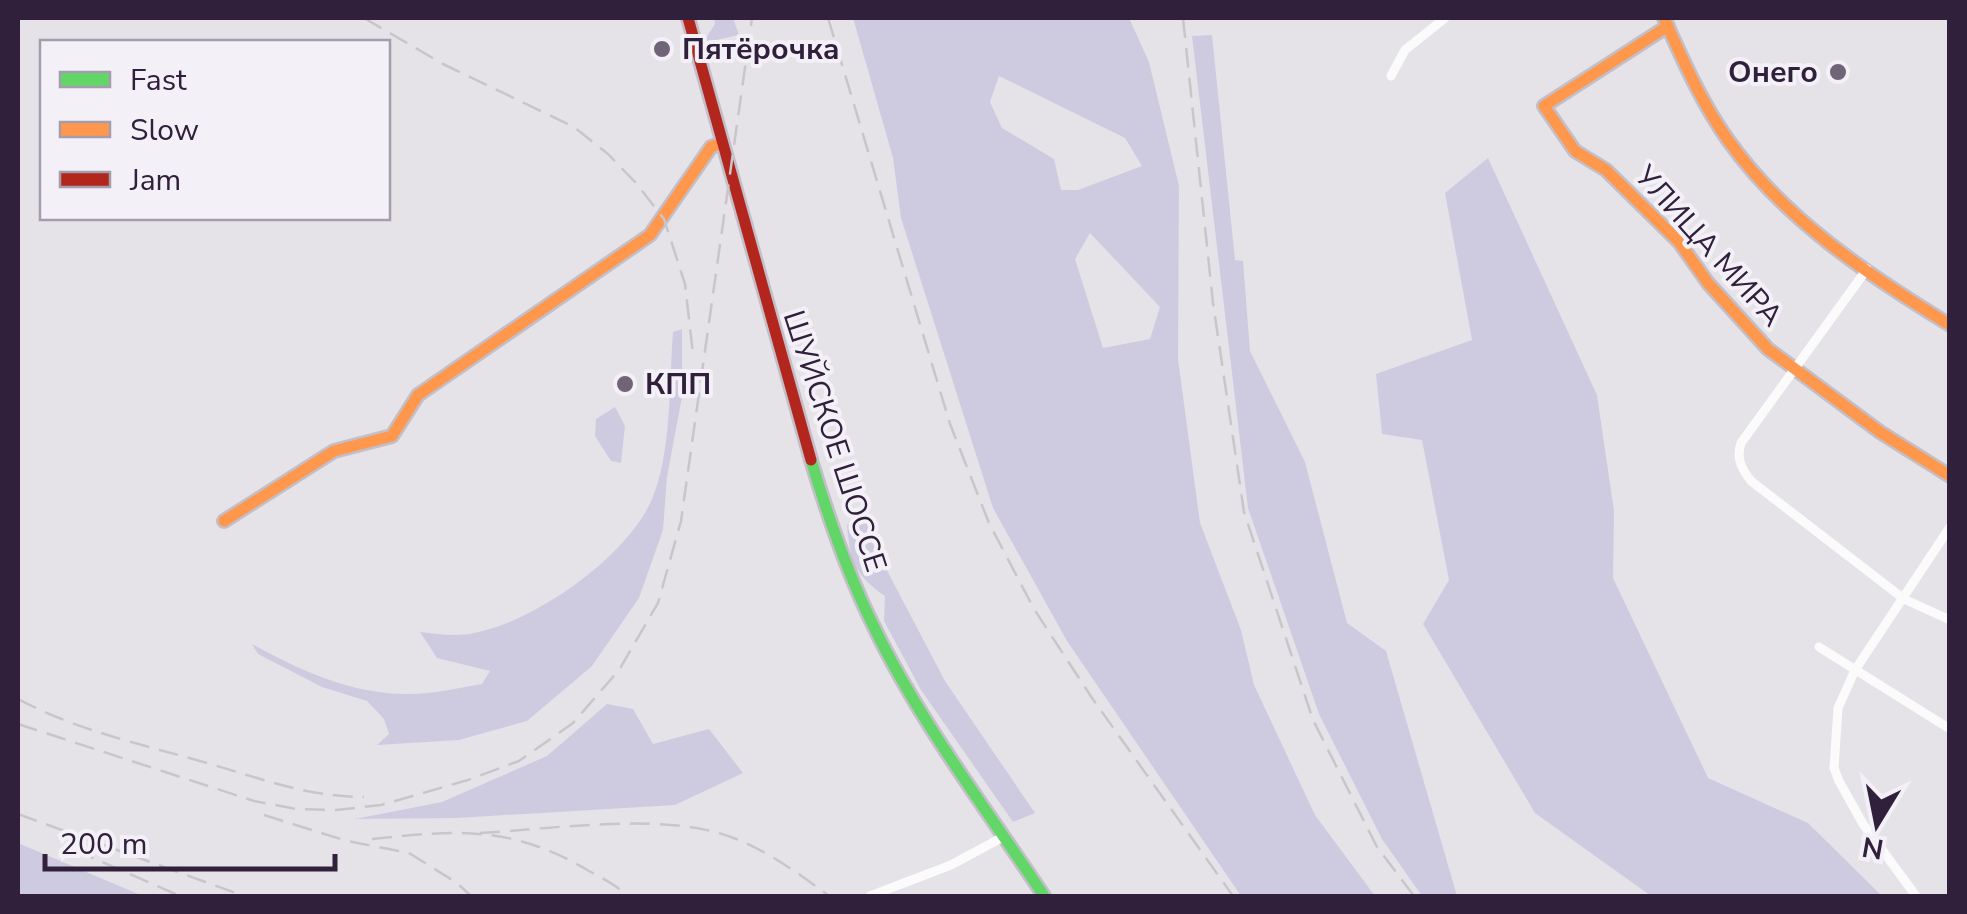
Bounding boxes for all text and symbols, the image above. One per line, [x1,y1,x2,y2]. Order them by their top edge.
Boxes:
place label: Пятёрочка [682,29,840,70]
marker: Пятёрочка [651,38,673,60]
legend [40,40,390,220]
place label: Онего [1728,52,1818,93]
text: Fast [130,60,187,101]
marker: Онего [1827,61,1849,83]
text: Slow [130,110,199,151]
street label: УЛИЦА МИРА [1625,156,1792,336]
text: Jam [129,160,181,201]
street label: ШУЙСКОЕ ШОССЕ [773,305,896,577]
place label: КПП [645,364,711,405]
marker: КПП [614,373,636,395]
north arrow [1827,774,1927,874]
scale bar [45,809,335,871]
text: 200 m [60,824,147,865]
text: N [1859,827,1886,868]

